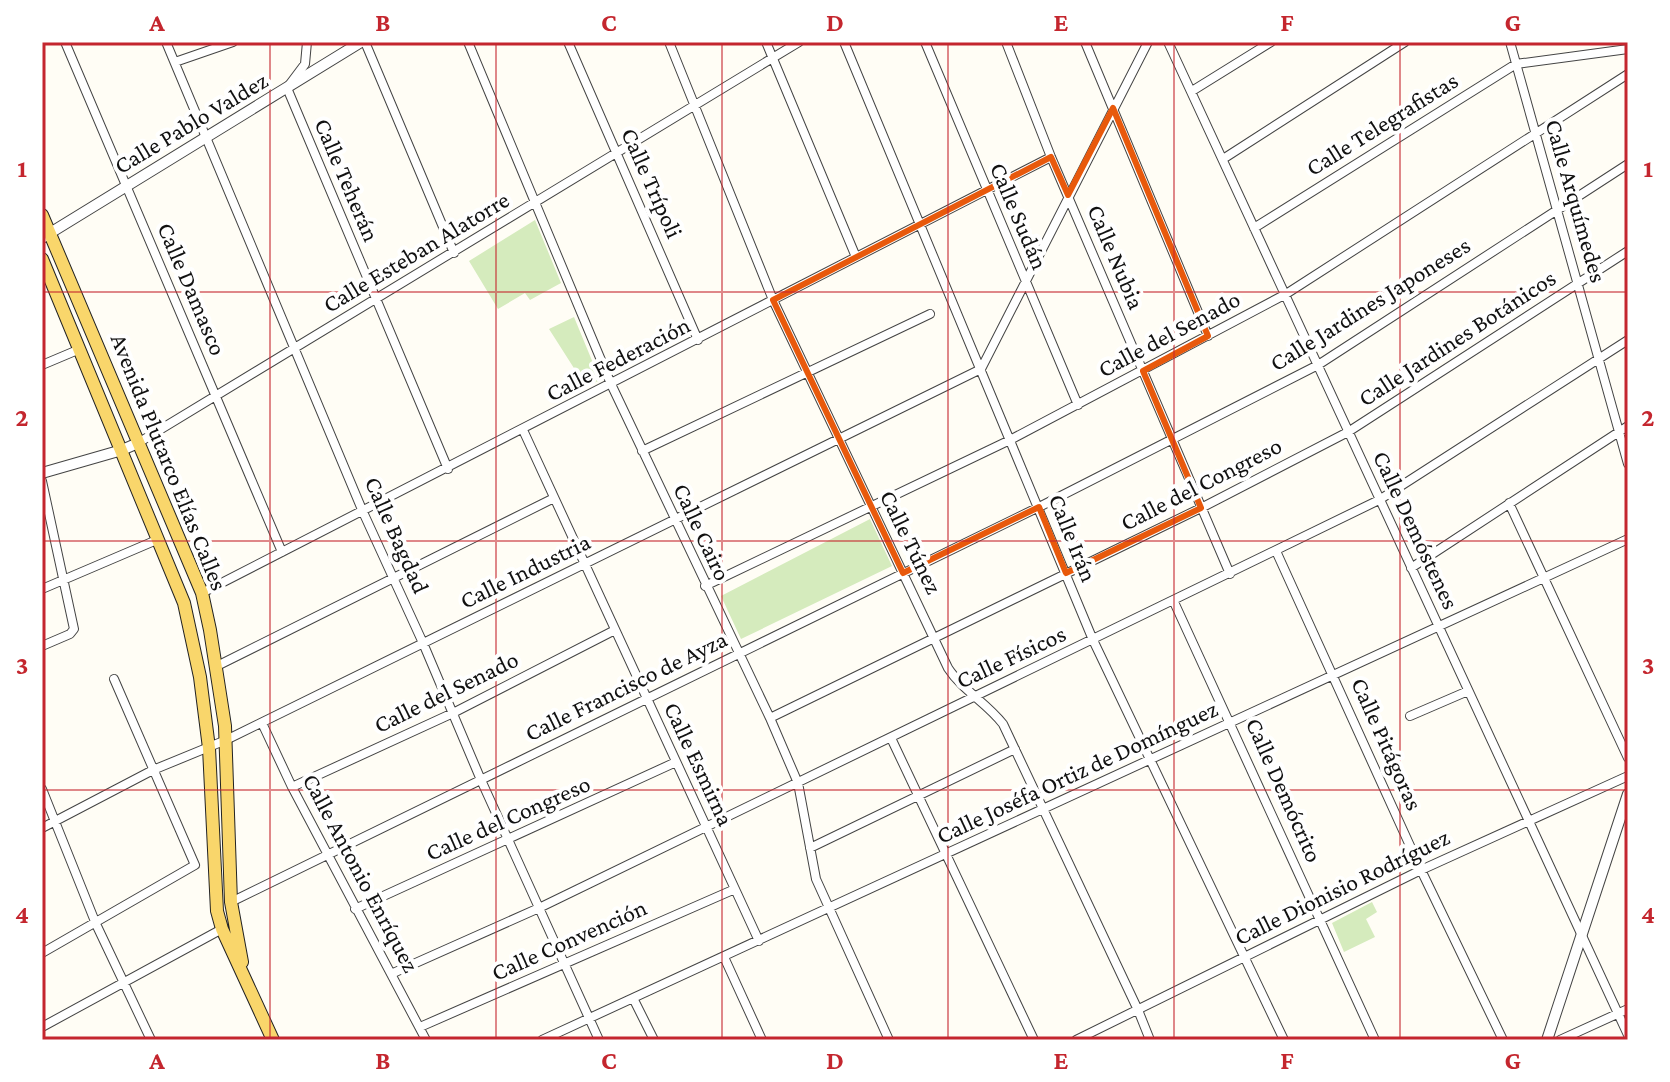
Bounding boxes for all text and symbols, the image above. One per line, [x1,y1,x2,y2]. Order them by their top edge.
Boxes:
text: A [148,8,165,37]
text: B [375,8,391,37]
text: C [601,8,617,37]
text: D [826,8,844,37]
text: E [1054,8,1069,37]
text: F [1280,8,1294,37]
text: G [1505,8,1521,37]
street label: Calle Pablo Valdez [109,66,272,179]
street label: Calle Telegrafistas [1301,66,1463,181]
street label: Calle Teherán [309,114,386,245]
street label: Calle Arquímedes [1540,116,1613,285]
street label: Calle Trípoli [616,124,689,242]
text: 1 [17,154,27,183]
text: 1 [1643,154,1653,183]
street label: Calle Sudán [985,158,1054,273]
street label: Calle Esteban Alatorre [318,185,514,318]
street label: Calle Nubia [1082,200,1151,313]
street label: Calle Damasco [152,218,233,359]
street label: Calle Jardines Japoneses [1265,231,1475,376]
street label: Calle Jardines Botánicos [1353,264,1560,411]
street label: Calle del Senado [1093,285,1244,382]
street label: Calle Federación [541,311,694,406]
street label: Avenida Plutarco Elías Calles [106,329,233,594]
text: 2 [15,403,29,432]
text: 2 [1641,403,1655,432]
street label: Calle del Congreso [1116,431,1286,536]
street label: Calle Demóstenes [1368,447,1465,613]
street label: Calle Bagdad [360,472,435,598]
street label: Calle Cairo [668,479,737,585]
street label: Calle Túnez [875,485,948,598]
street label: Calle Irán [1044,490,1103,586]
street label: Calle Industria [455,527,594,614]
street label: Calle Físicos [952,619,1070,694]
street label: Calle Francisco de Ayza [520,625,731,746]
street label: Calle del Senado [369,645,522,738]
text: 3 [16,651,28,680]
text: 3 [1642,651,1654,680]
street label: Calle Pitágoras [1346,673,1429,814]
street label: Calle Joséfa Ortiz de Domínguez [932,694,1222,849]
street label: Calle Esmirna [659,698,740,830]
street label: Calle Demócrito [1241,714,1328,866]
street label: Calle Antonio Enríquez [298,769,425,977]
street label: Calle del Congreso [421,769,594,866]
street label: Calle Dionisio Rodríguez [1230,823,1454,950]
street label: Calle Convención [487,893,651,986]
text: 4 [15,900,29,929]
text: 4 [1641,900,1655,929]
text: A [148,1046,165,1075]
text: B [375,1046,391,1075]
text: C [601,1046,617,1075]
text: D [826,1046,844,1075]
text: E [1054,1046,1069,1075]
text: F [1280,1046,1294,1075]
text: G [1505,1046,1521,1075]

